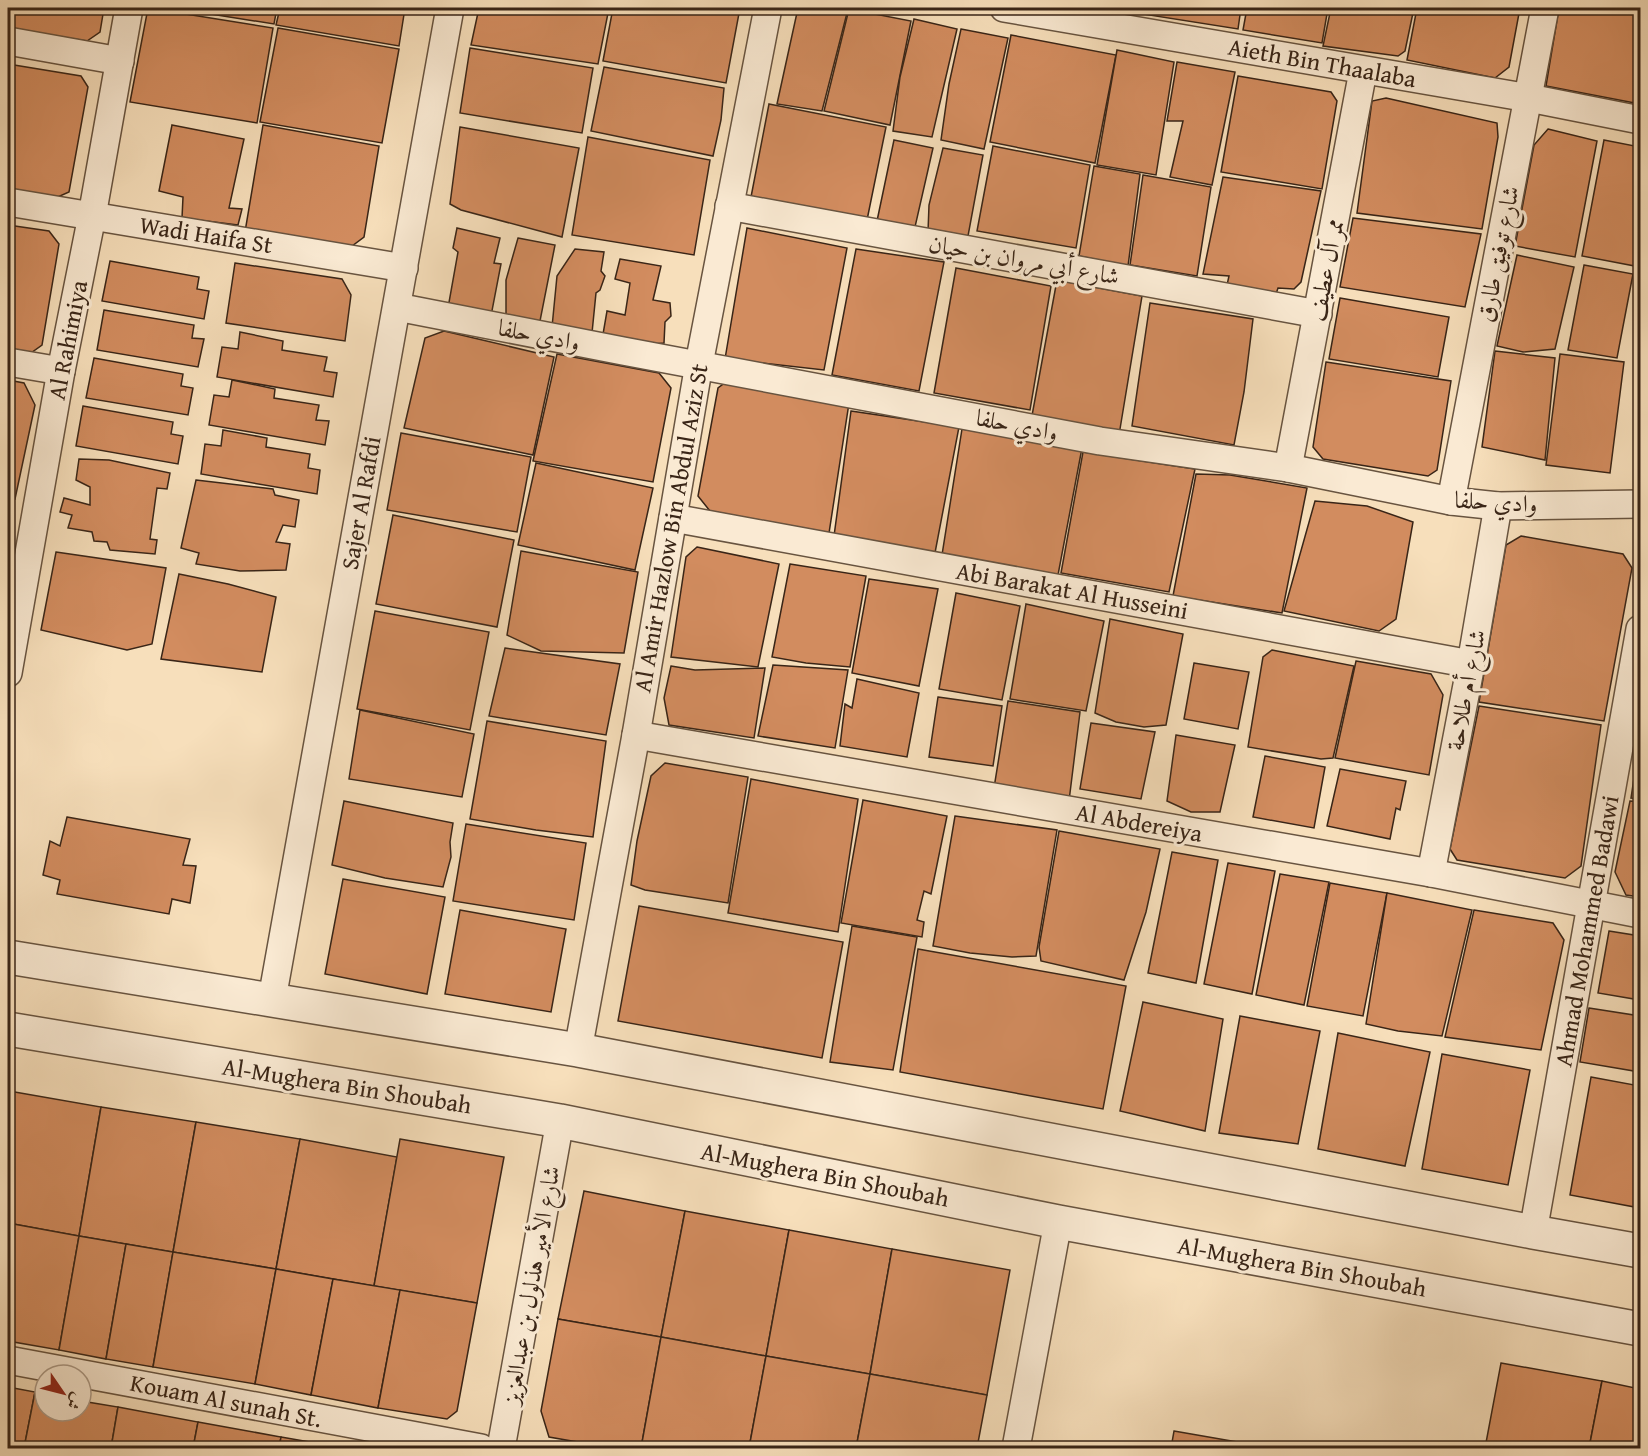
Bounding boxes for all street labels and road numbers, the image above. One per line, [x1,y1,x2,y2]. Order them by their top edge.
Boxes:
street label: Aieth Bin Thaalaba [1225,29,1420,96]
street label: شارع توفيق طارق [1467,183,1531,325]
street label: Wadi Haifa St [137,207,276,262]
street label: ممر آل عطيف [1298,216,1353,324]
street label: شارع أبي مروان بن حيان [926,226,1122,296]
street label: Al Rahimiya [39,276,96,403]
street label: وادي حلفا [495,309,583,362]
street label: Al Amir Hazlow Bin Abdul Aziz St [624,360,717,695]
street label: وادي حلفا [973,399,1061,452]
street label: Sajer Al Rafdi [332,433,390,572]
street label: وادي حلفا [1454,482,1538,523]
street label: Abi Barakat Al Husseini [953,553,1191,628]
street label: شارع أم طلاحة [1437,626,1498,754]
street label: Ahmad Mohammed Badawi [1545,792,1628,1069]
street label: Al Abdereiya [1073,794,1206,851]
street label: Al-Mughera Bin Shoubah [220,1049,475,1123]
street label: Al-Mughera Bin Shoubah [698,1133,953,1216]
street label: شارع الأمير هذلول بن عبدالعزيز [492,1163,572,1410]
street label: Al-Mughera Bin Shoubah [1175,1227,1430,1306]
street label: Kouam Al sunah St. [127,1365,325,1436]

